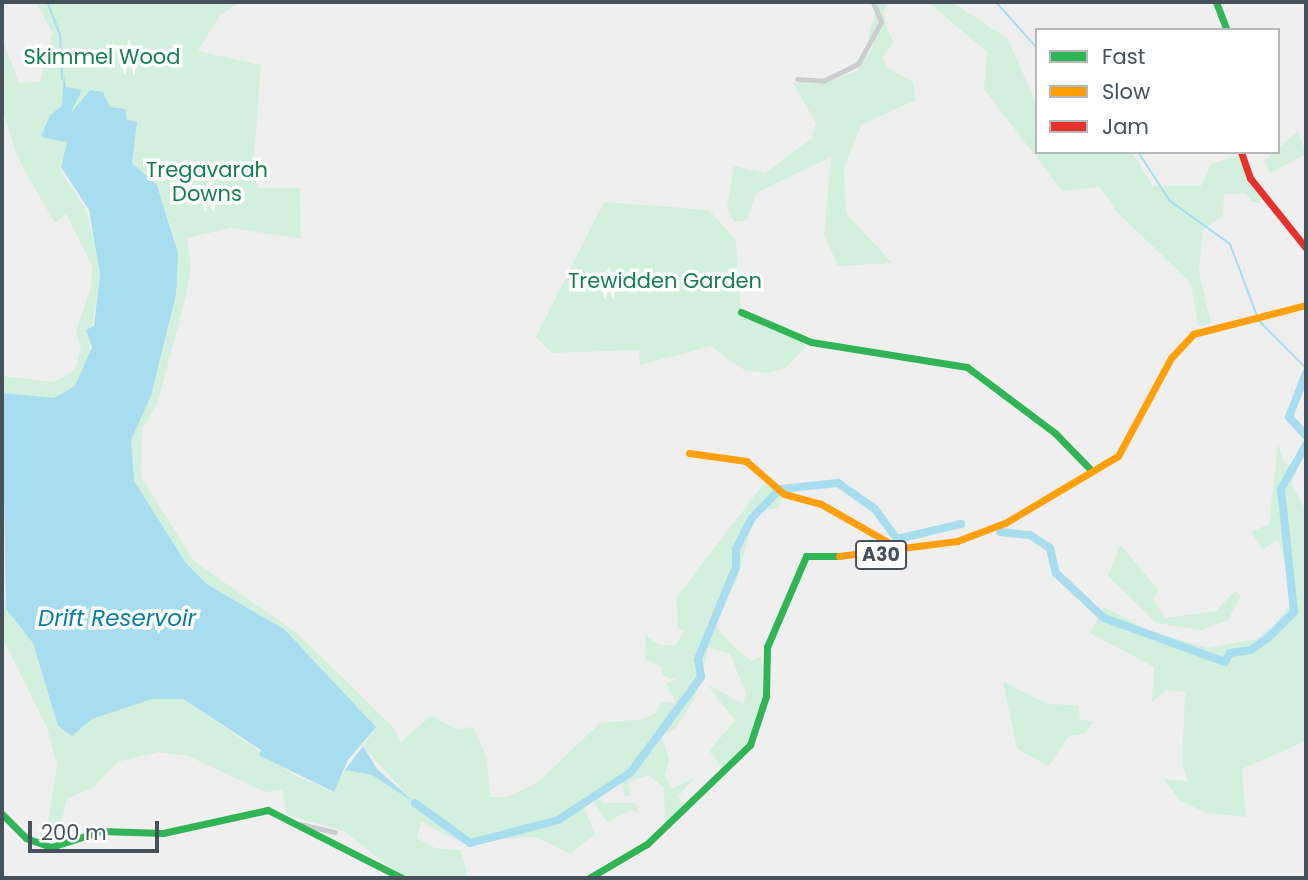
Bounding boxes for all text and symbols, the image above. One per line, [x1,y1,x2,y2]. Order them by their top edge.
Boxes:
legend [1035,28,1280,154]
text: Fast [1102,42,1145,71]
park label: Skimmel Wood [24,44,180,70]
text: Slow [1102,77,1150,106]
text: Jam [1102,112,1149,141]
park label: Tregavarah Downs [146,157,268,207]
park label: Trewidden Garden [568,268,762,294]
road number: A30 [855,540,907,570]
water label: Drift Reservoir [38,604,196,632]
scale bar [32,806,163,850]
text: 200 m [41,818,107,847]

